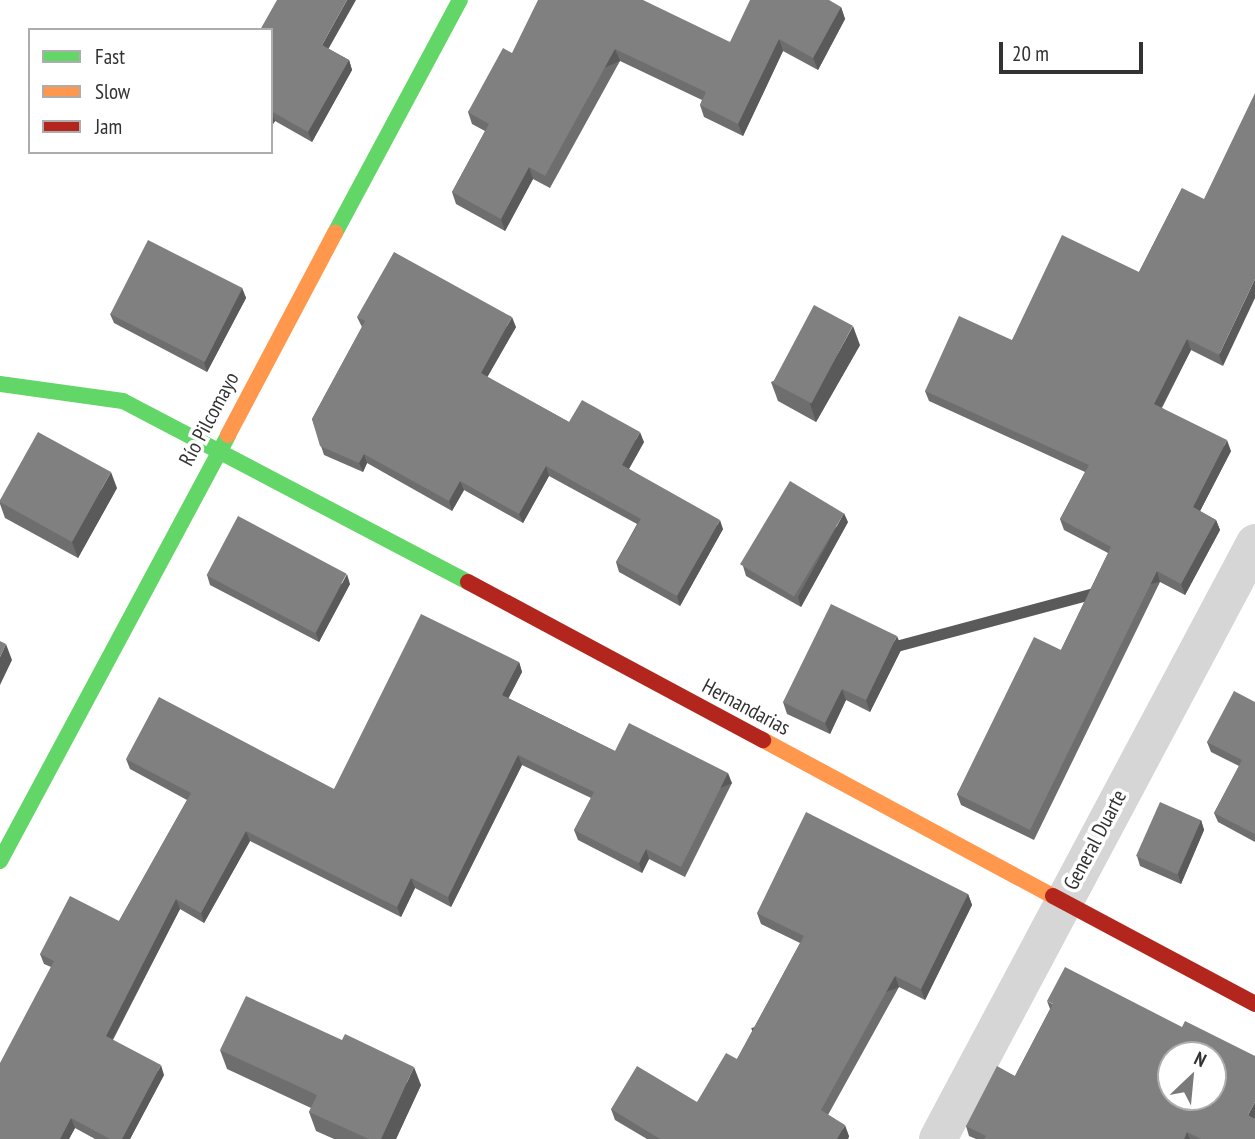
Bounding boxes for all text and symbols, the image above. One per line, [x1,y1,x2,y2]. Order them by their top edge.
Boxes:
legend [28,28,273,154]
scale bar [1003,28,1146,72]
text: 20 m [1012,40,1049,67]
text: Fast [95,43,125,70]
text: Slow [95,78,130,105]
text: Jam [95,113,122,140]
street label: Río Pilcomayo [174,368,244,470]
street label: Hernandarias [698,673,794,741]
street label: General Duarte [1058,786,1132,894]
north arrow [1157,1041,1227,1111]
text: N [1190,1046,1210,1072]

